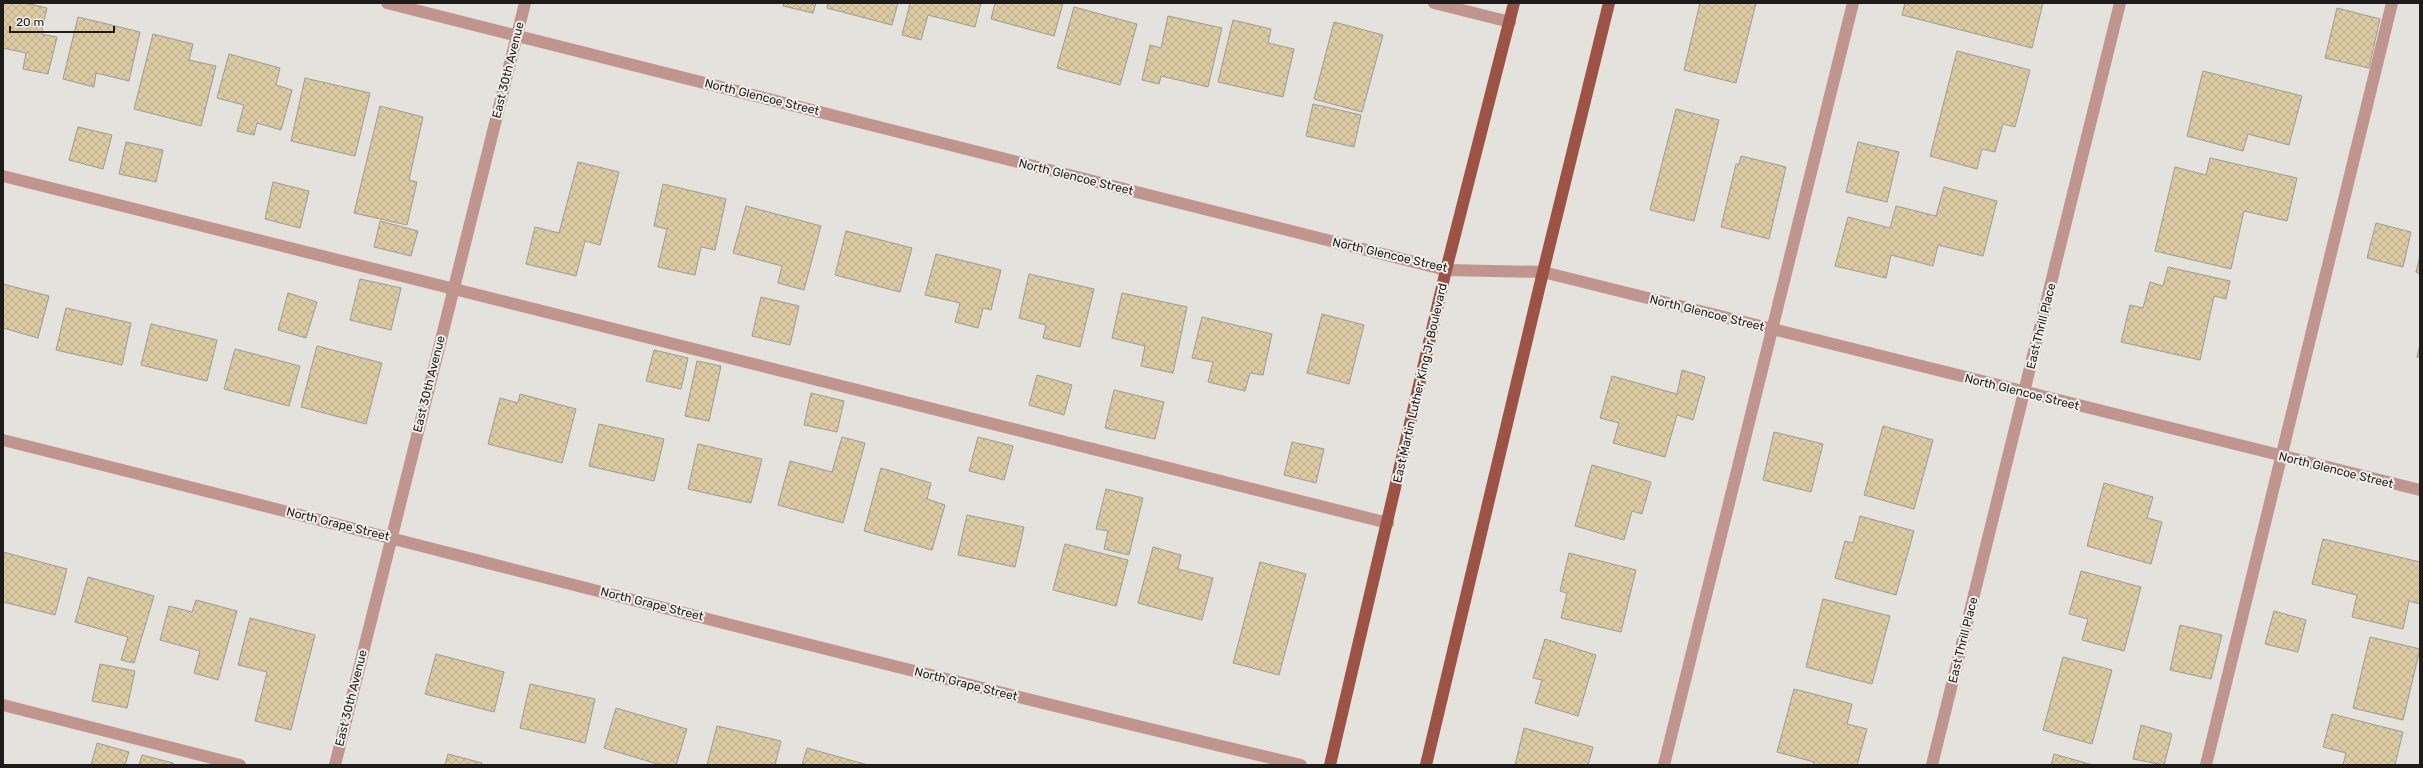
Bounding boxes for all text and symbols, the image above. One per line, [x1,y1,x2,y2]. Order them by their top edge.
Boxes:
scale bar [10,8,114,34]
text: 20 m [16,15,44,29]
street label: East 30th Avenue [489,20,527,120]
street label: North Glencoe Street [703,76,821,118]
street label: North Glencoe Street [1017,156,1135,198]
street label: North Glencoe Street [1331,235,1449,275]
street label: East Thrill Place [2024,281,2059,370]
street label: East Martin Luther King Jr Boulevard [1390,282,1450,484]
street label: North Glencoe Street [1648,292,1766,334]
street label: East 30th Avenue [410,334,448,434]
street label: North Glencoe Street [1963,371,2081,413]
street label: North Glencoe Street [2277,449,2395,491]
street label: North Grape Street [285,504,391,544]
street label: North Grape Street [599,584,705,624]
street label: East Thrill Place [1946,595,1981,684]
street label: East 30th Avenue [332,648,370,748]
street label: North Grape Street [913,664,1019,704]

